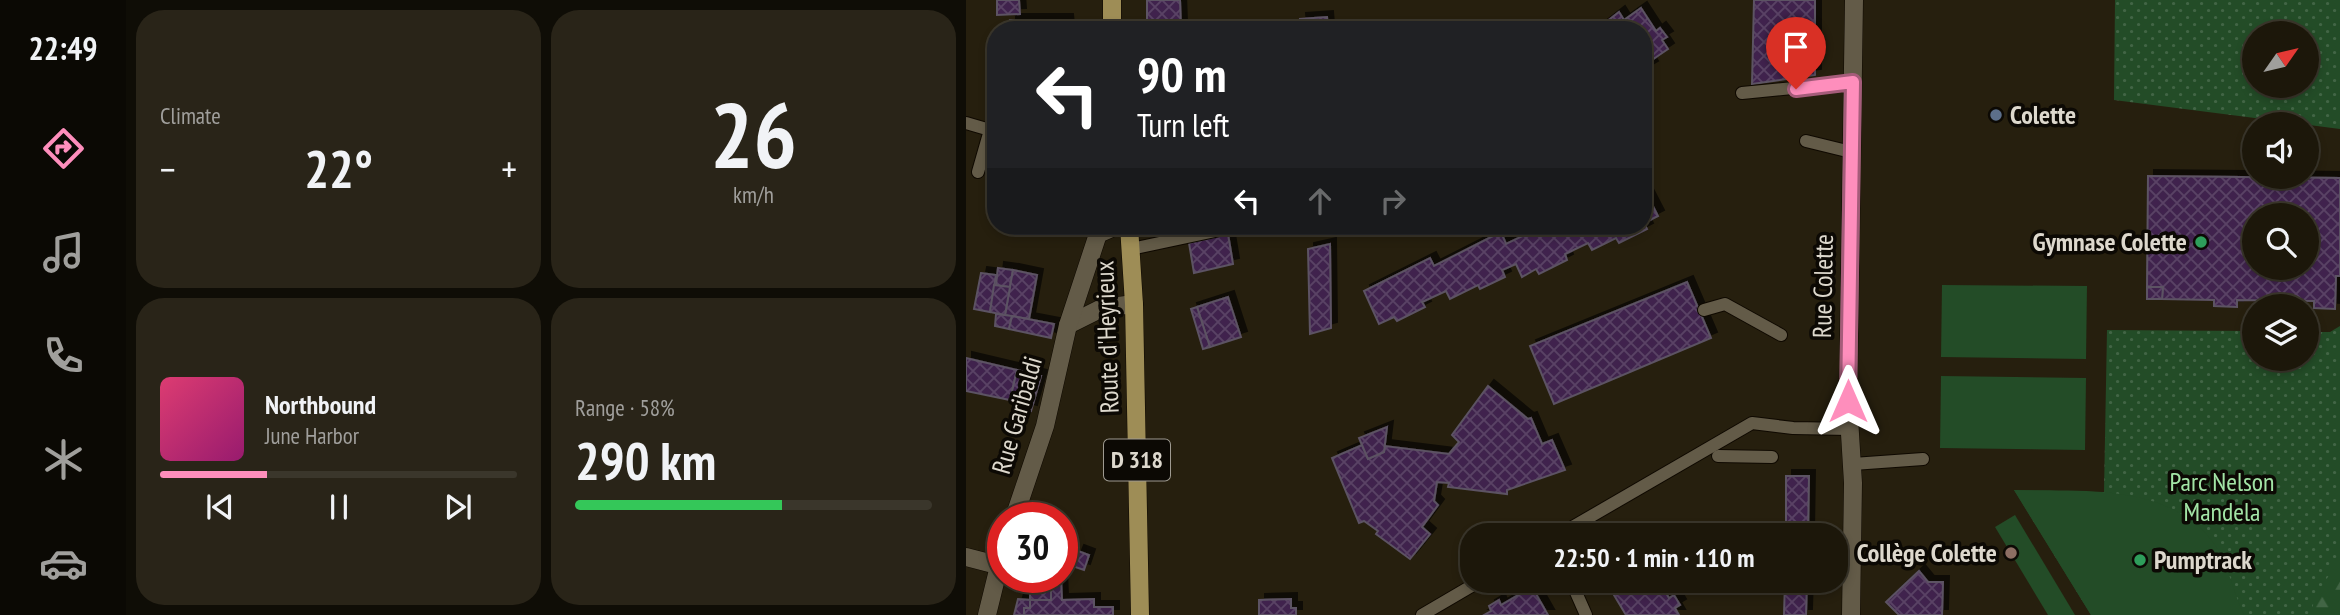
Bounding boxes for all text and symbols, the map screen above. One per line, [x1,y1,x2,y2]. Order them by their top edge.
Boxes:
pin [1766,17,1826,89]
north arrow [2242,21,2319,98]
map controls [2242,21,2319,371]
text: 22:49 [28,27,98,69]
icon: arrive [1777,28,1815,66]
text: 90 m [1137,42,1226,106]
icon: left [1022,49,1113,140]
text: 26 [710,75,797,193]
place label: Colette [2010,98,2076,131]
text: Climate [160,101,221,130]
text: Turn left [1137,104,1229,146]
marker: Colette [1988,107,2004,123]
button: sound [2242,112,2319,189]
icon: directions [39,124,88,173]
text: 22° [304,135,373,202]
text: − [160,144,176,193]
text: + [501,144,517,193]
text: km/h [733,180,774,209]
icon: left [1228,182,1266,220]
icon: ahead [1301,182,1339,220]
icon: right [1374,182,1412,220]
button: search [2242,203,2319,280]
place label: Gymnase Colette [2032,225,2187,258]
icon: music [39,228,88,277]
street label: Rue Colette [1805,234,1840,338]
marker: Gymnase Colette [2193,234,2209,250]
street label: Route d'Heyrieux [1087,260,1126,414]
button: layers [2242,294,2319,371]
icon: phone [39,331,88,380]
street label: Rue Garibaldi [984,352,1049,477]
position arrow [1811,364,1885,438]
text: Northbound [265,388,376,421]
text: Range · 58% [575,393,675,422]
text: June Harbor [265,421,359,450]
text: 290 km [575,427,716,494]
icon: climate [39,435,88,484]
road number: D 318 [1104,439,1170,480]
park label: Parc Nelson Mandela [2169,465,2275,528]
icon: previous [201,488,239,526]
icon: pause [320,488,358,526]
icon: next [439,488,477,526]
speed limit sign: 30 [987,502,1078,593]
place label: Collège Colette [1857,536,1997,569]
icon: car [39,539,88,588]
text: 22:50 · 1 min · 110 m [1554,541,1754,574]
place label: Pumptrack [2154,543,2252,576]
marker: Collège Colette [2003,545,2019,561]
marker: Pumptrack [2132,552,2148,568]

